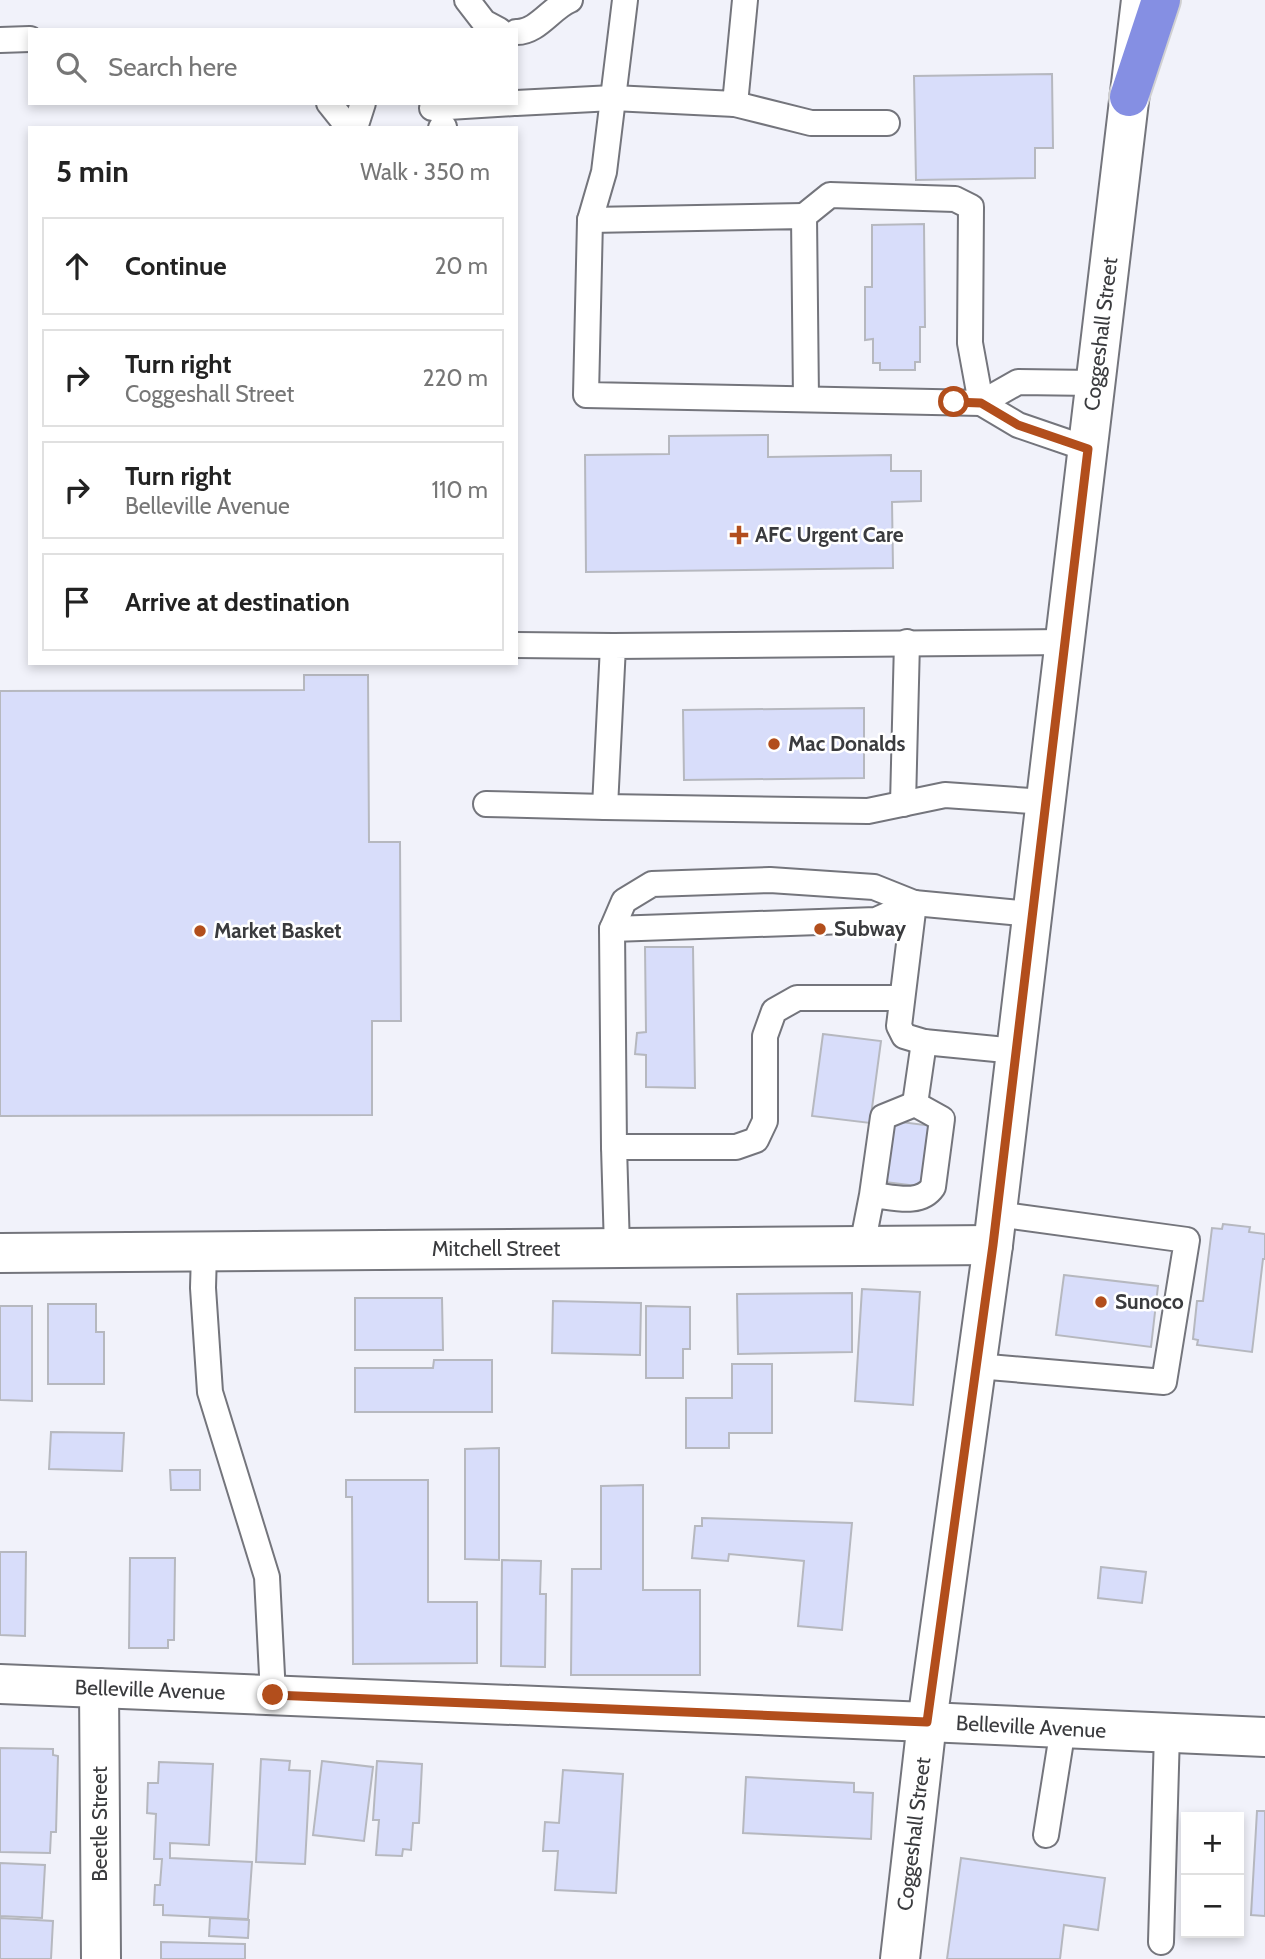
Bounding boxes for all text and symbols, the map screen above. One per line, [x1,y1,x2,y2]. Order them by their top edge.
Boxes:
search box [28,28,518,105]
icon: search [52,48,90,86]
text: Search here [108,51,237,83]
text: 5 min [56,153,129,190]
text: Walk · 350 m [360,158,490,186]
icon: ahead [58,247,96,285]
text: Continue [125,250,227,282]
text: 20 m [435,252,488,280]
street label: Coggeshall Street [1079,256,1122,412]
text: Turn right [125,348,231,380]
icon: right [58,359,96,397]
text: 220 m [422,364,488,392]
text: Coggeshall Street [125,380,294,408]
route start [938,386,969,417]
text: Turn right [125,460,231,492]
icon: right [58,471,96,509]
text: 110 m [432,476,488,504]
text: Belleville Avenue [125,492,290,520]
place label: AFC Urgent Care [755,522,904,547]
marker: AFC Urgent Care [729,525,749,545]
icon: arrive [58,583,96,621]
text: Arrive at destination [125,586,350,618]
place label: Mac Donalds [788,731,906,756]
marker: Mac Donalds [766,736,782,752]
place label: Subway [834,916,907,941]
place label: Market Basket [214,918,342,943]
marker: Subway [812,921,828,937]
marker: Market Basket [192,923,208,939]
street label: Mitchell Street [432,1236,560,1261]
place label: Sunoco [1115,1289,1184,1314]
marker: Sunoco [1093,1294,1109,1310]
street label: Belleville Avenue [74,1674,226,1705]
route end [257,1679,288,1710]
street label: Belleville Avenue [955,1710,1107,1743]
street label: Coggeshall Street [892,1756,935,1912]
street label: Beetle Street [87,1766,112,1882]
map controls [1181,1812,1244,1938]
button: + [1181,1812,1244,1875]
button: − [1181,1875,1244,1938]

